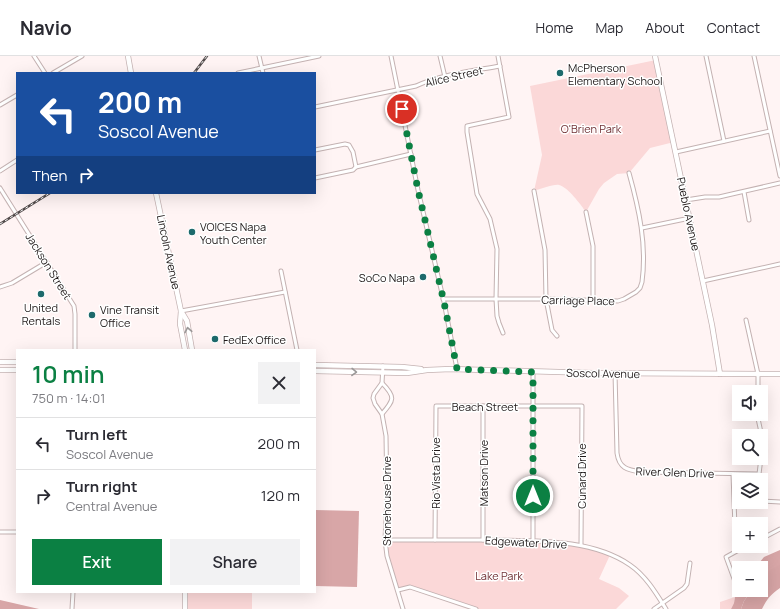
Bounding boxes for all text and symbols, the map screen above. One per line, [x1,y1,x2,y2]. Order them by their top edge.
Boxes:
text: Navio [20,15,72,41]
text: Home [536,18,573,37]
text: Map [595,18,623,37]
text: About [645,18,685,37]
text: Contact [707,18,760,37]
place label: McPherson Elementary School [568,60,663,88]
street label: Alice Street [424,62,484,90]
marker: McPherson Elementary School [555,68,565,78]
text: 200 m [98,83,182,121]
icon: left [32,88,84,140]
pin [385,92,419,126]
icon: arrive [391,98,413,120]
text: Soscol Avenue [98,119,219,143]
park label: O'Brien Park [561,121,622,136]
icon: right [75,164,97,186]
text: Then [32,165,67,186]
street label: Pueblo Avenue [674,176,704,253]
street label: Lincoln Avenue [154,213,184,291]
place label: VOICES Napa Youth Center [200,219,267,247]
marker: VOICES Napa Youth Center [187,227,197,237]
street label: Jackson Street [23,230,75,302]
place label: SoCo Napa [359,270,415,285]
marker: SoCo Napa [418,272,428,282]
marker: United Rentals [36,289,46,299]
street label: Carriage Place [541,292,615,308]
place label: United Rentals [22,300,61,328]
place label: Vine Transit Office [100,302,159,330]
marker: Vine Transit Office [87,310,97,320]
one-way arrow [185,327,193,333]
place label: FedEx Office [223,332,286,347]
marker: FedEx Office [210,334,220,344]
text: 10 min [32,357,105,390]
button: close [258,362,300,404]
street label: Soscol Avenue [566,365,641,381]
one-way arrow [351,368,357,376]
map controls [732,385,768,597]
button: sound [732,385,768,421]
text: 750 m · 14:01 [32,389,105,407]
street label: Beach Street [452,399,518,414]
text: Turn left [66,424,128,445]
button: search [732,429,768,465]
icon: left [32,433,54,455]
text: 200 m [257,433,300,454]
street label: Rio Vista Drive [428,437,443,509]
street label: Matson Drive [476,439,491,506]
street label: Cunard Drive [574,443,589,509]
text: Soscol Avenue [66,445,153,463]
street label: Stonehouse Drive [379,455,394,546]
street label: River Glen Drive [636,463,715,481]
button: layers [732,473,768,509]
position arrow [512,475,554,517]
text: Turn right [66,476,137,497]
icon: right [32,485,54,507]
text: 120 m [261,485,300,506]
text: Central Avenue [66,497,157,515]
button: + [732,517,768,553]
street label: Edgewater Drive [485,532,568,552]
button: Exit [32,539,162,585]
button: Share [170,539,300,585]
button: − [732,561,768,597]
park label: Lake Park [475,568,523,583]

